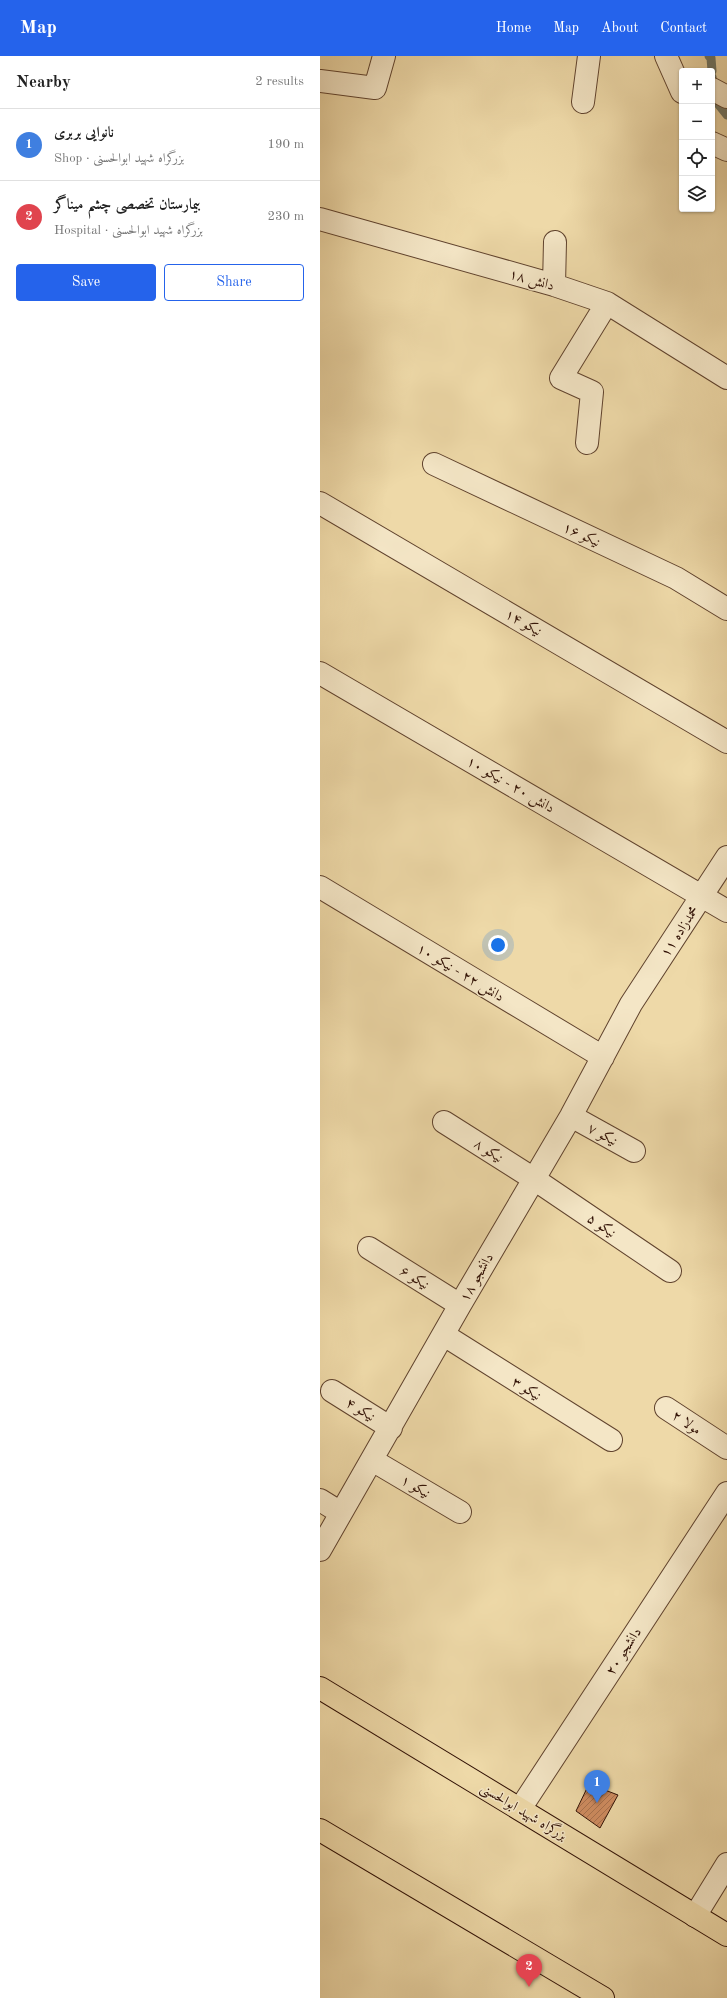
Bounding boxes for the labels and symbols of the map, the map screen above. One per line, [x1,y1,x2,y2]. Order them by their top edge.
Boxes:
street label: دانش ۱۸ [507,267,556,295]
street label: نیکو ۱۶ [560,519,603,551]
street label: نیکو ۱۴ [502,606,545,640]
street label: دانش ۲۰ - نیکو ۱۰ [463,753,557,817]
street label: محمدزاده ۱۱ [658,904,702,960]
your location [488,935,508,955]
street label: دانش ۲۲ - نیکو ۱۰ [414,941,507,1006]
street label: نیکو ۷ [585,1120,620,1150]
street label: نیکو ۸ [471,1136,506,1166]
street label: نیکو ۵ [584,1210,619,1241]
street label: دانشجو ۱۸ [458,1251,497,1304]
street label: نیکو ۶ [397,1263,432,1293]
street label: نیکو ۳ [509,1374,544,1404]
street label: نیکو ۴ [343,1395,378,1425]
street label: مولا ۲ [669,1408,703,1438]
street label: نیکو ۱ [398,1472,433,1502]
street label: دانشجو ۲۰ [604,1626,645,1678]
pin: 1 [584,1770,610,1803]
street label: بزرگراه شهید ابوالحسنی [477,1778,571,1845]
pin: 2 [516,1954,542,1987]

